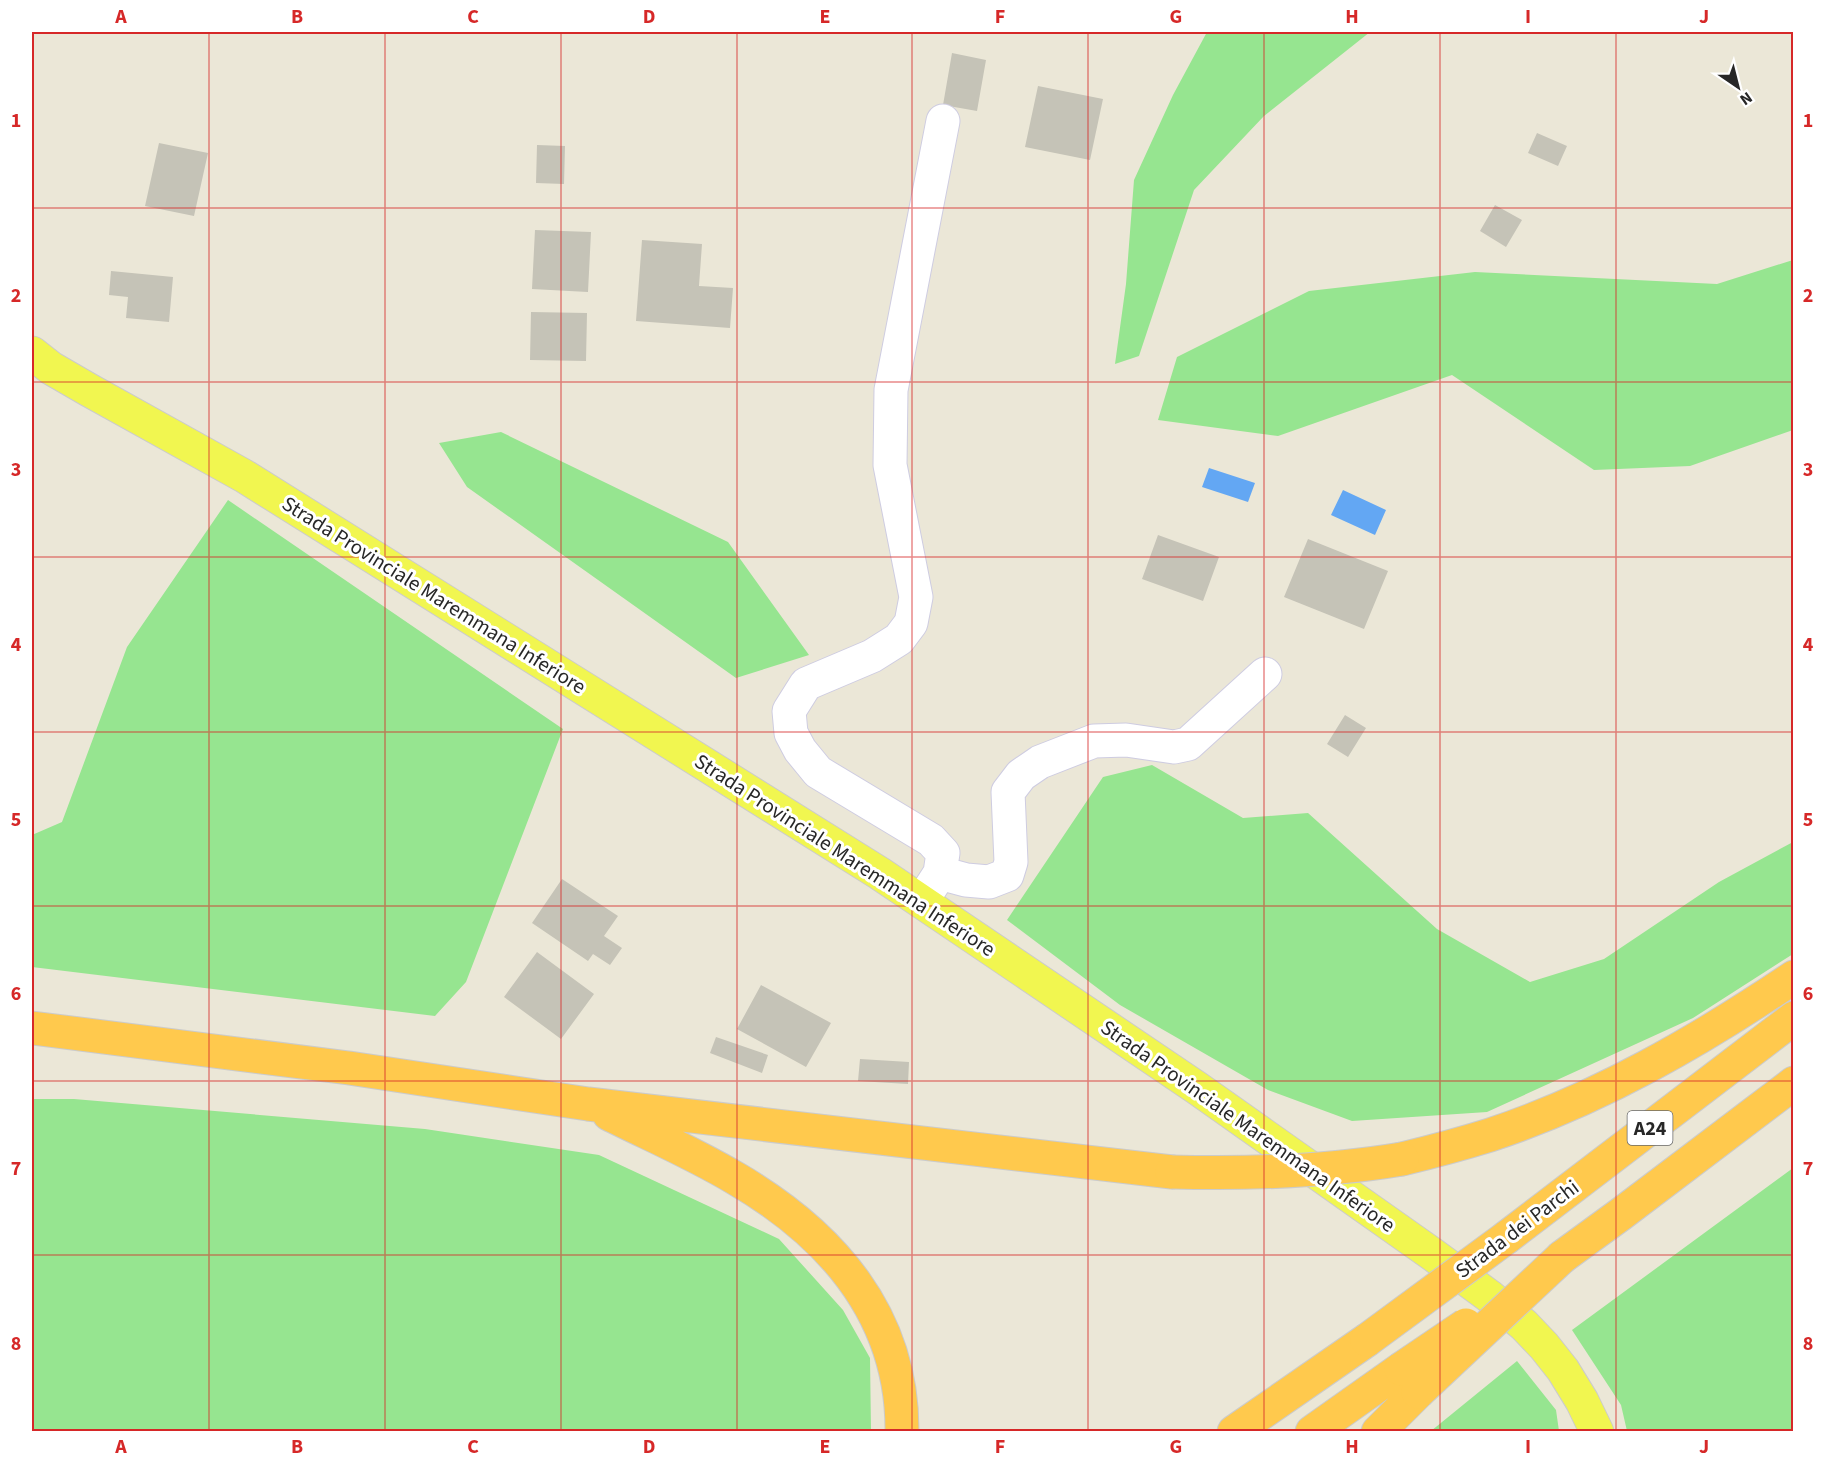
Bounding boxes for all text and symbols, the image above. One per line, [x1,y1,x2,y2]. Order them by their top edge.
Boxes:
text: A [114,3,127,31]
text: B [291,3,303,31]
text: C [467,3,479,31]
text: D [643,3,655,31]
text: E [820,3,830,31]
text: F [995,3,1005,31]
text: G [1170,3,1182,31]
text: H [1345,3,1359,31]
text: I [1525,3,1531,31]
text: J [1699,3,1709,31]
north arrow [1708,57,1768,117]
text: N [1735,86,1757,111]
text: 1 [11,107,21,135]
text: 1 [1803,107,1813,135]
text: 2 [11,282,21,310]
text: 2 [1803,282,1813,310]
text: 3 [11,456,21,484]
text: 3 [1803,456,1813,484]
street label: Strada Provinciale Maremmana Inferiore [276,489,592,701]
text: 4 [11,631,22,659]
text: 4 [1803,631,1814,659]
street label: Strada Provinciale Maremmana Inferiore [689,746,1001,964]
text: 5 [11,806,21,834]
text: 5 [1803,806,1813,834]
text: 6 [11,980,21,1008]
text: 6 [1803,980,1813,1008]
street label: Strada Provinciale Maremmana Inferiore [1095,1012,1401,1240]
road number: A24 [1628,1111,1672,1145]
text: 7 [11,1155,21,1183]
text: 7 [1803,1155,1813,1183]
street label: Strada dei Parchi [1449,1173,1585,1285]
text: 8 [11,1330,21,1358]
text: 8 [1803,1330,1813,1358]
text: A [114,1433,127,1461]
text: B [291,1433,303,1461]
text: C [467,1433,479,1461]
text: D [643,1433,655,1461]
text: E [820,1433,830,1461]
text: F [995,1433,1005,1461]
text: G [1170,1433,1182,1461]
text: H [1345,1433,1359,1461]
text: I [1525,1433,1531,1461]
text: J [1699,1433,1709,1461]

